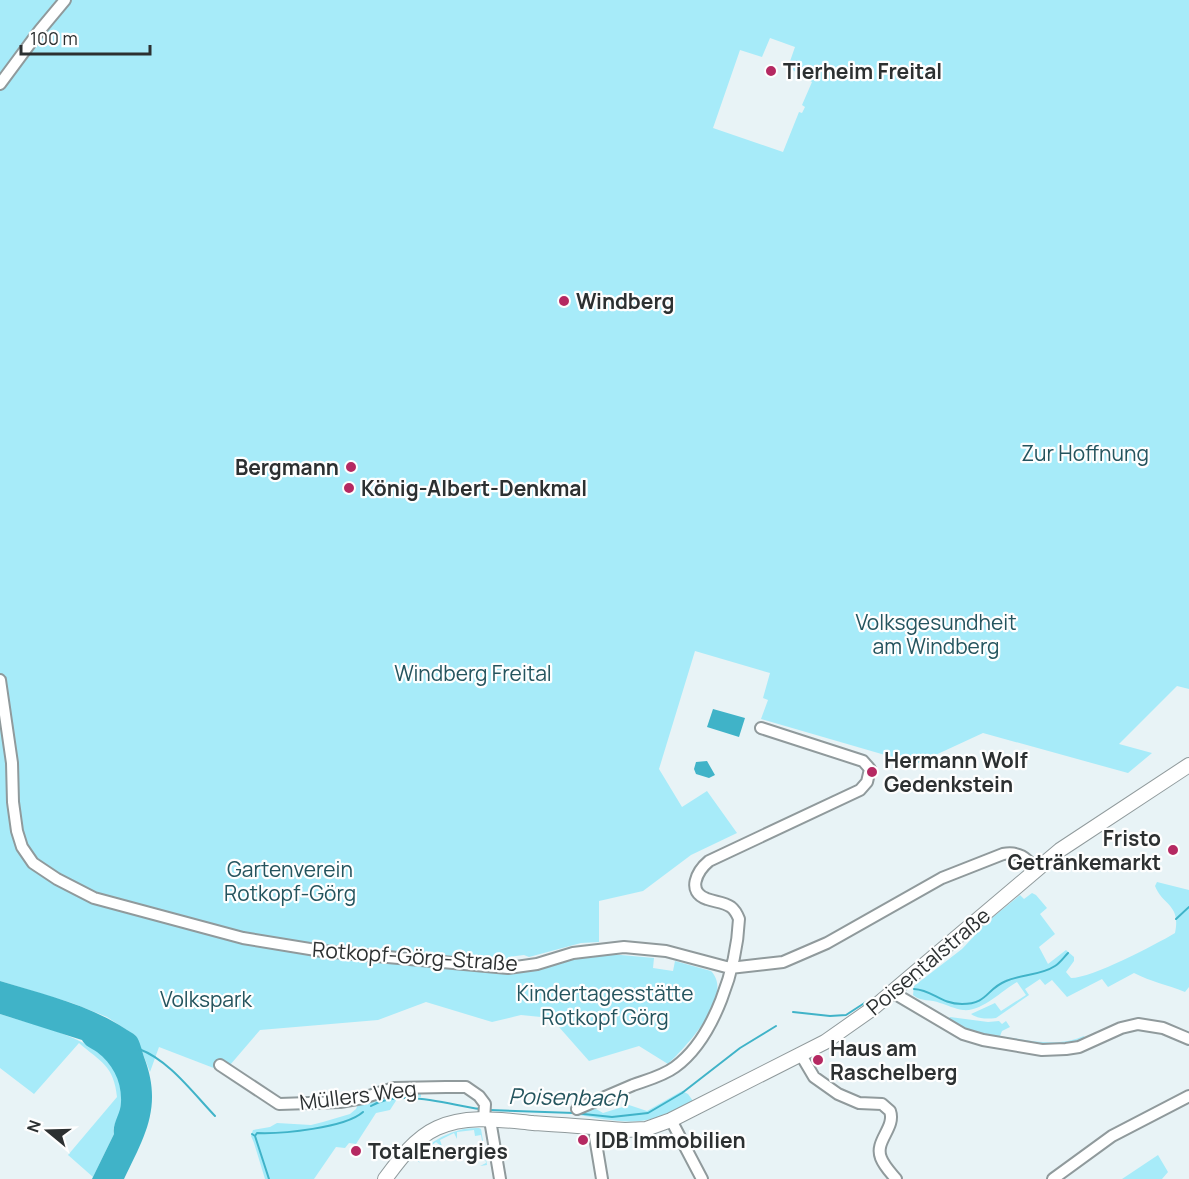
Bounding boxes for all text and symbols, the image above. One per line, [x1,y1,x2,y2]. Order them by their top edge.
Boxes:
scale bar [21,18,150,56]
text: 100 m [30,26,78,50]
place label: Tierheim Freital [783,57,942,85]
marker: Tierheim Freital [764,64,778,78]
place label: Windberg [576,287,674,315]
marker: Windberg [557,294,571,308]
park label: Zur Hoffnung [1021,439,1149,467]
place label: Bergmann [235,453,339,481]
marker: Bergmann [344,460,358,474]
place label: König-Albert-Denkmal [361,474,587,502]
marker: König-Albert-Denkmal [342,481,356,495]
park label: Volksgesundheit am Windberg [855,608,1017,660]
park label: Windberg Freital [394,659,552,687]
place label: Hermann Wolf Gedenkstein [884,746,1028,798]
marker: Hermann Wolf Gedenkstein [865,765,879,779]
place label: Fristo Getränkemarkt [1007,824,1161,876]
marker: Fristo Getränkemarkt [1166,843,1180,857]
park label: Gartenverein Rotkopf-Görg [224,855,356,907]
street label: Poisentalstraße [860,901,996,1021]
street label: Rotkopf-Görg-Straße [311,935,519,977]
park label: Kindertagesstätte Rotkopf Görg [517,979,693,1031]
park label: Volkspark [160,985,253,1013]
place label: Haus am Raschelberg [830,1034,958,1086]
marker: Haus am Raschelberg [811,1053,825,1067]
street label: Müllers Weg [298,1074,418,1116]
water label: Poisenbach [508,1081,629,1113]
north arrow [18,1101,78,1161]
text: N [22,1117,46,1135]
place label: IDB Immobilien [595,1126,746,1154]
marker: IDB Immobilien [576,1133,590,1147]
place label: TotalEnergies [368,1137,508,1165]
marker: TotalEnergies [349,1144,363,1158]

